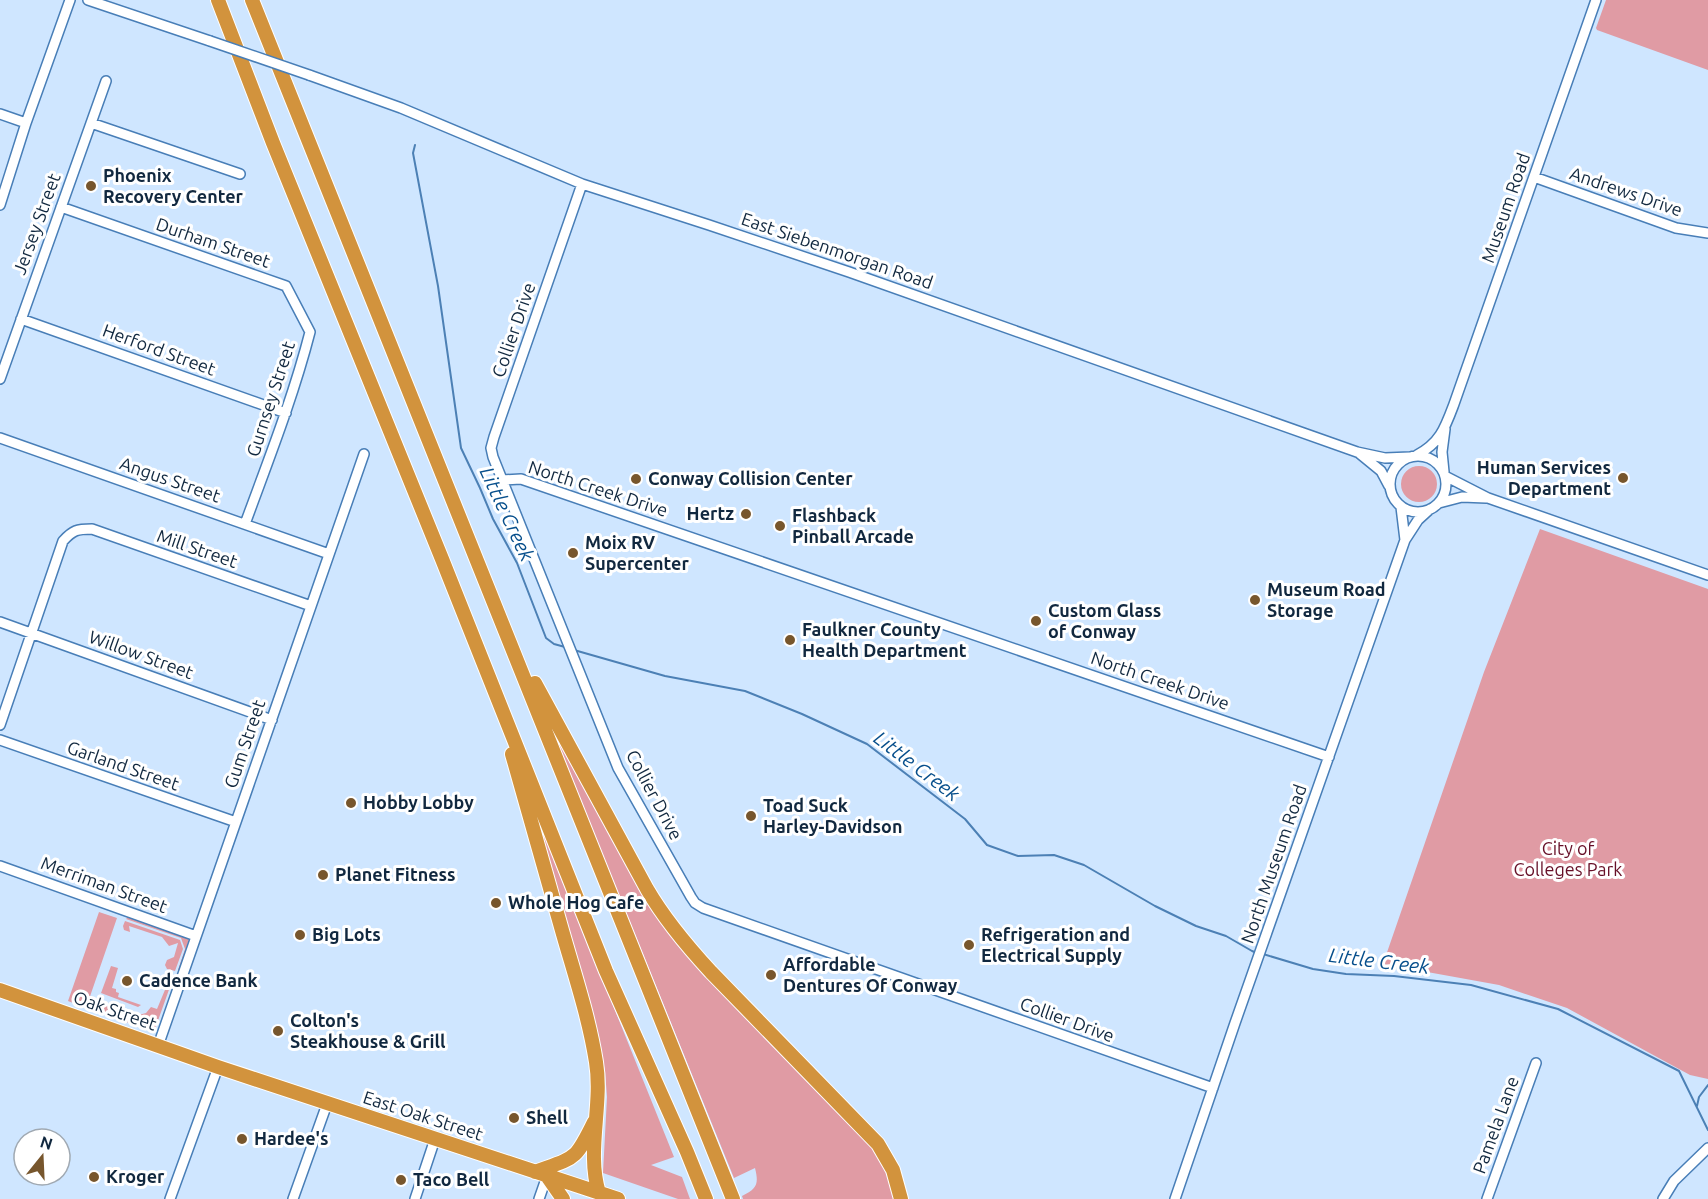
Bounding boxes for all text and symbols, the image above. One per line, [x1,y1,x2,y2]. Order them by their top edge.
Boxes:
street label: Museum Road [1477,150,1533,265]
street label: Andrews Drive [1567,162,1685,220]
place label: Phoenix Recovery Center [103,165,244,206]
street label: Jersey Street [8,170,64,277]
marker: Phoenix Recovery Center [84,179,98,193]
street label: East Siebenmorgan Road [739,208,936,292]
street label: Durham Street [154,213,273,271]
street label: Collier Drive [488,280,539,380]
street label: Herford Street [100,319,218,379]
street label: Gurnsey Street [242,338,298,459]
street label: Angus Street [118,453,223,506]
street label: North Creek Drive [526,456,670,520]
place label: Human Services Department [1477,457,1611,498]
water label: Little Creek [476,463,540,565]
place label: Conway Collision Center [648,468,853,488]
marker: Human Services Department [1616,471,1630,485]
marker: Conway Collision Center [629,472,643,486]
place label: Hertz [687,503,734,523]
place label: Flashback Pinball Arcade [792,505,914,546]
marker: Hertz [739,507,753,521]
marker: Flashback Pinball Arcade [773,519,787,533]
street label: Mill Street [154,525,240,571]
place label: Moix RV Supercenter [585,532,689,573]
marker: Moix RV Supercenter [566,546,580,560]
place label: Museum Road Storage [1267,579,1386,620]
marker: Museum Road Storage [1248,593,1262,607]
place label: Custom Glass of Conway [1048,600,1161,641]
marker: Custom Glass of Conway [1029,614,1043,628]
place label: Faulkner County Health Department [802,619,967,660]
street label: Willow Street [86,626,196,682]
marker: Faulkner County Health Department [783,633,797,647]
street label: North Creek Drive [1088,647,1232,713]
street label: Gum Street [220,697,269,790]
water label: Little Creek [870,726,965,806]
street label: Garland Street [65,737,182,794]
street label: Collier Drive [623,746,687,843]
street label: North Museum Road [1236,782,1310,946]
place label: Hobby Lobby [363,792,474,812]
place label: Toad Suck Harley-Davidson [763,795,902,836]
marker: Hobby Lobby [344,796,358,810]
marker: Toad Suck Harley-Davidson [744,809,758,823]
park label: City of Colleges Park [1514,838,1622,879]
street label: Merriman Street [38,852,170,916]
place label: Planet Fitness [335,864,456,884]
marker: Planet Fitness [316,868,330,882]
place label: Whole Hog Cafe [508,892,644,912]
marker: Whole Hog Cafe [489,896,503,910]
place label: Big Lots [312,924,381,944]
place label: Refrigeration and Electrical Supply [981,924,1130,965]
marker: Big Lots [293,928,307,942]
marker: Refrigeration and Electrical Supply [962,938,976,952]
water label: Little Creek [1327,943,1431,978]
place label: Affordable Dentures Of Conway [783,954,958,995]
marker: Affordable Dentures Of Conway [764,968,778,982]
place label: Cadence Bank [139,970,258,990]
marker: Cadence Bank [120,974,134,988]
street label: Oak Street [71,986,160,1034]
street label: Collier Drive [1018,993,1117,1045]
place label: Colton's Steakhouse & Grill [290,1010,446,1051]
marker: Colton's Steakhouse & Grill [271,1024,285,1038]
street label: Pamela Lane [1468,1073,1522,1176]
street label: East Oak Street [361,1086,486,1144]
place label: Shell [526,1107,569,1127]
marker: Shell [507,1111,521,1125]
north arrow [12,1127,72,1187]
place label: Hardee's [254,1128,328,1148]
text: N [38,1132,55,1153]
marker: Hardee's [235,1132,249,1146]
place label: Kroger [106,1166,165,1186]
place label: Taco Bell [413,1169,490,1189]
marker: Kroger [87,1170,101,1184]
marker: Taco Bell [394,1173,408,1187]

